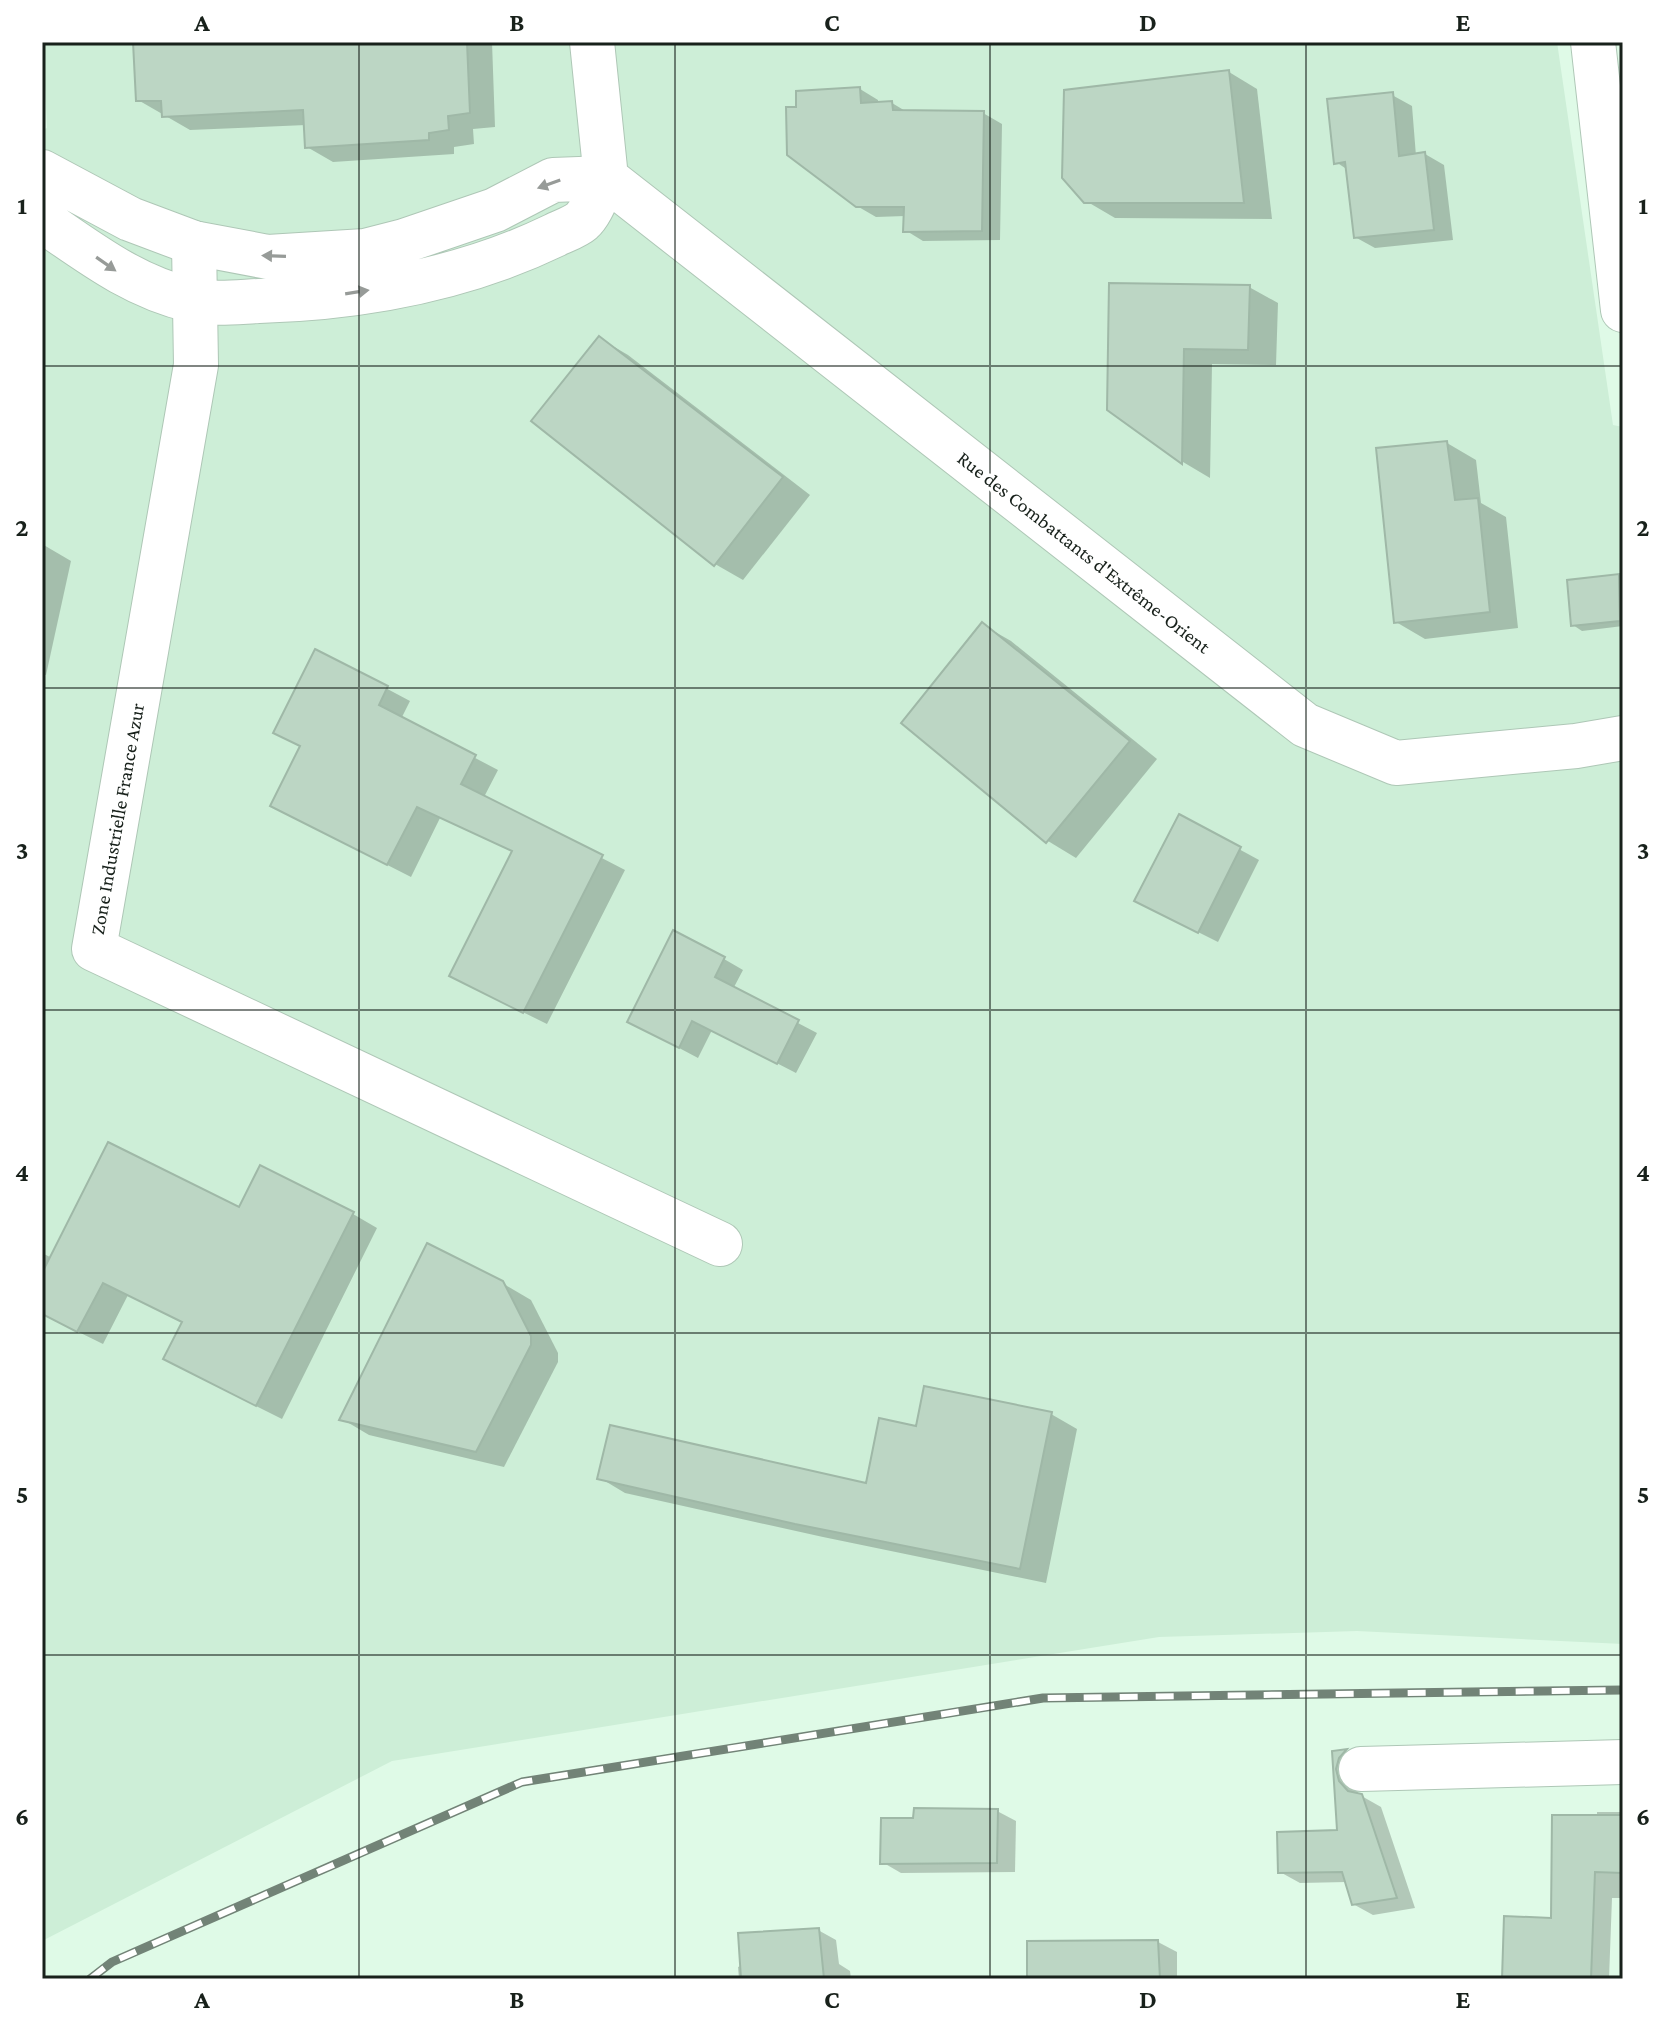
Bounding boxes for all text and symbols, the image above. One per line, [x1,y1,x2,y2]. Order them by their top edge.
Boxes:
text: A [193,8,210,37]
text: B [509,8,525,37]
text: C [824,8,840,37]
text: D [1139,8,1157,37]
text: E [1456,8,1471,37]
one-way arrow [537,178,561,191]
text: 1 [17,191,27,220]
text: 1 [1638,191,1648,220]
one-way arrow [261,250,286,263]
one-way arrow [96,256,117,271]
one-way arrow [345,285,370,297]
street label: Rue des Combattants d'Extrême-Orient [953,446,1215,658]
text: 2 [15,513,29,542]
text: 2 [1636,513,1650,542]
street label: Zone Industrielle France Azur [86,701,148,937]
text: 3 [16,836,28,865]
text: 3 [1637,836,1649,865]
text: 4 [15,1158,29,1187]
text: 4 [1636,1158,1650,1187]
text: 5 [16,1480,28,1509]
text: 5 [1637,1480,1649,1509]
text: 6 [15,1802,29,1831]
text: 6 [1636,1802,1650,1831]
text: A [193,1985,210,2014]
text: B [509,1985,525,2014]
text: C [824,1985,840,2014]
text: D [1139,1985,1157,2014]
text: E [1456,1985,1471,2014]

